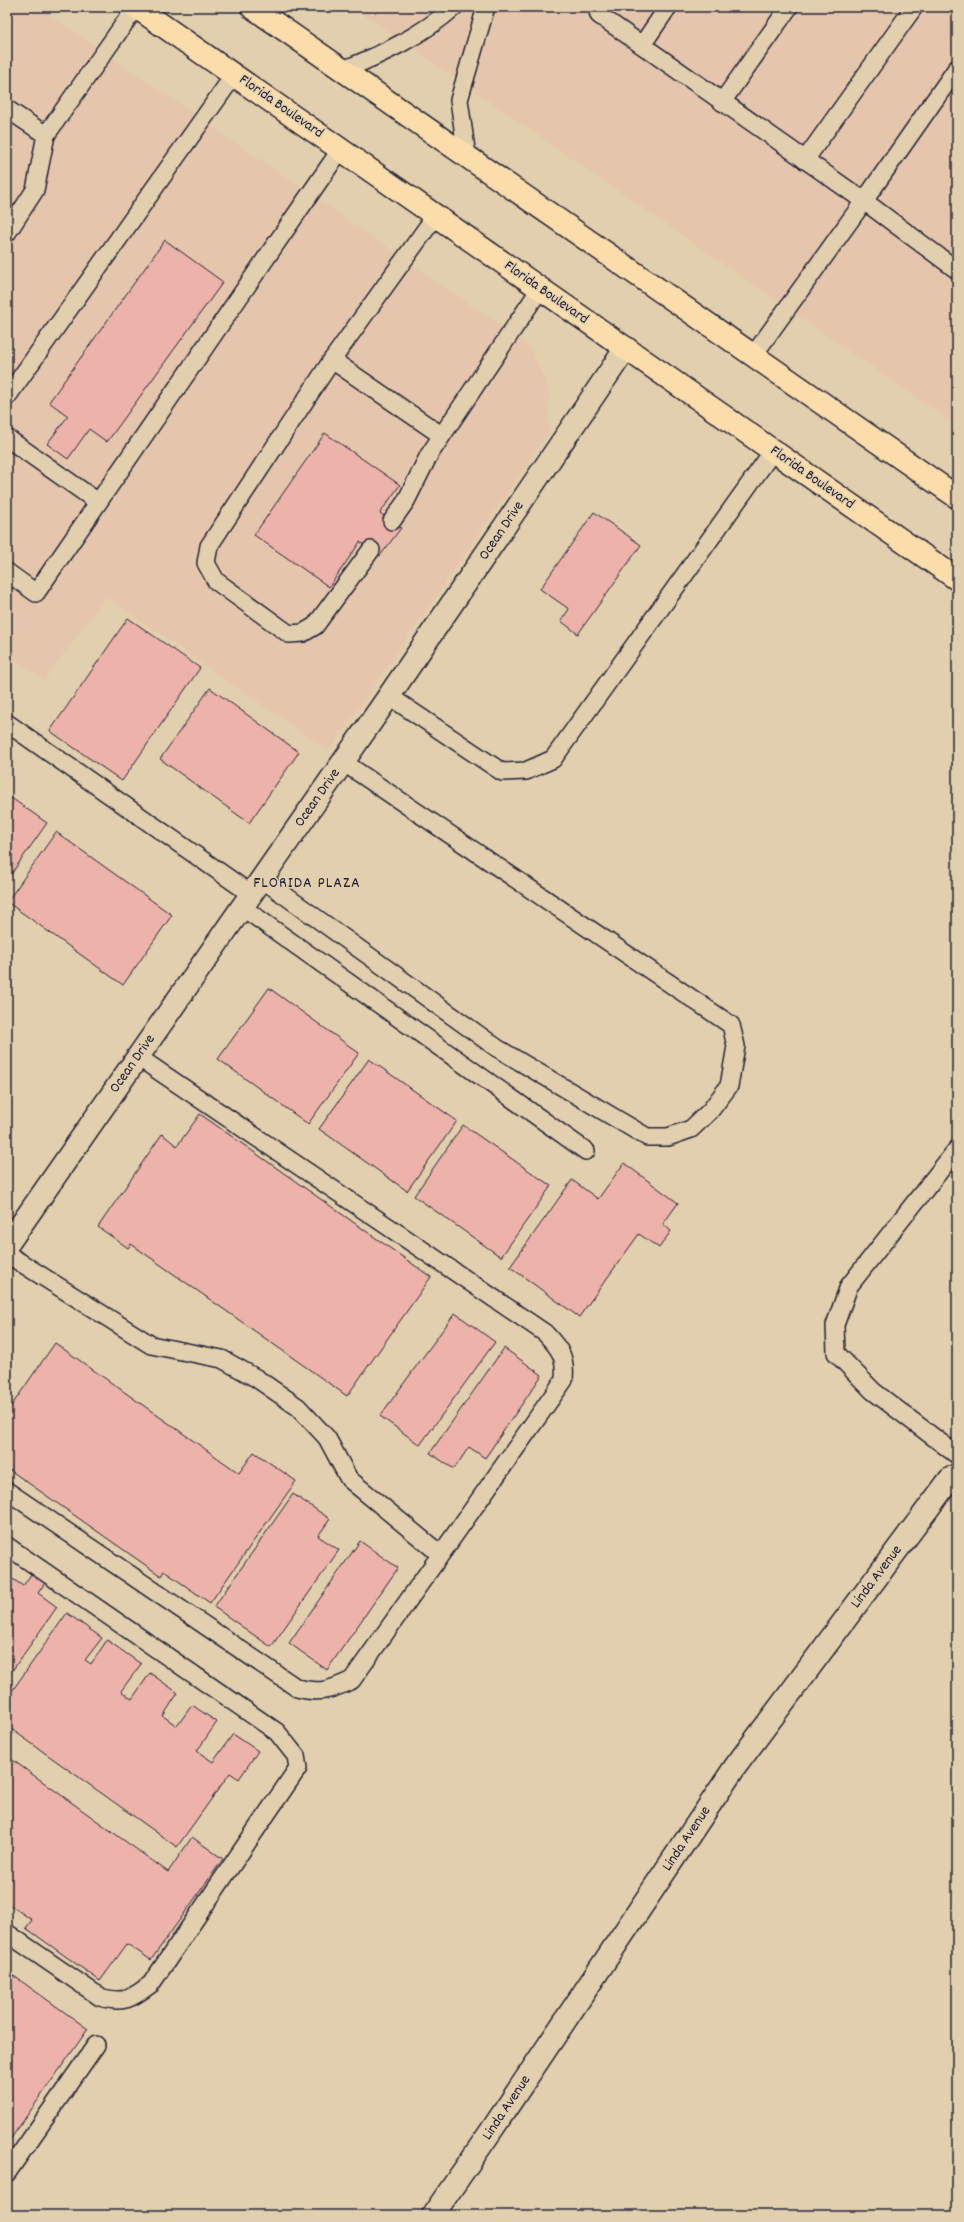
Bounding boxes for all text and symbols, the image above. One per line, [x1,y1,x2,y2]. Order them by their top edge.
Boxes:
street label: Florida Boulevard [234,70,328,144]
street label: Florida Boulevard [499,256,593,330]
street label: Florida Boulevard [765,441,859,515]
street label: Ocean Drive [474,497,530,565]
street label: Ocean Drive [290,764,347,832]
district label: FLORIDA PLAZA [253,872,361,895]
street label: Ocean Drive [105,1030,162,1098]
street label: Linda Avenue [846,1540,908,1613]
street label: Linda Avenue [657,1802,717,1876]
street label: Linda Avenue [477,2071,537,2145]

